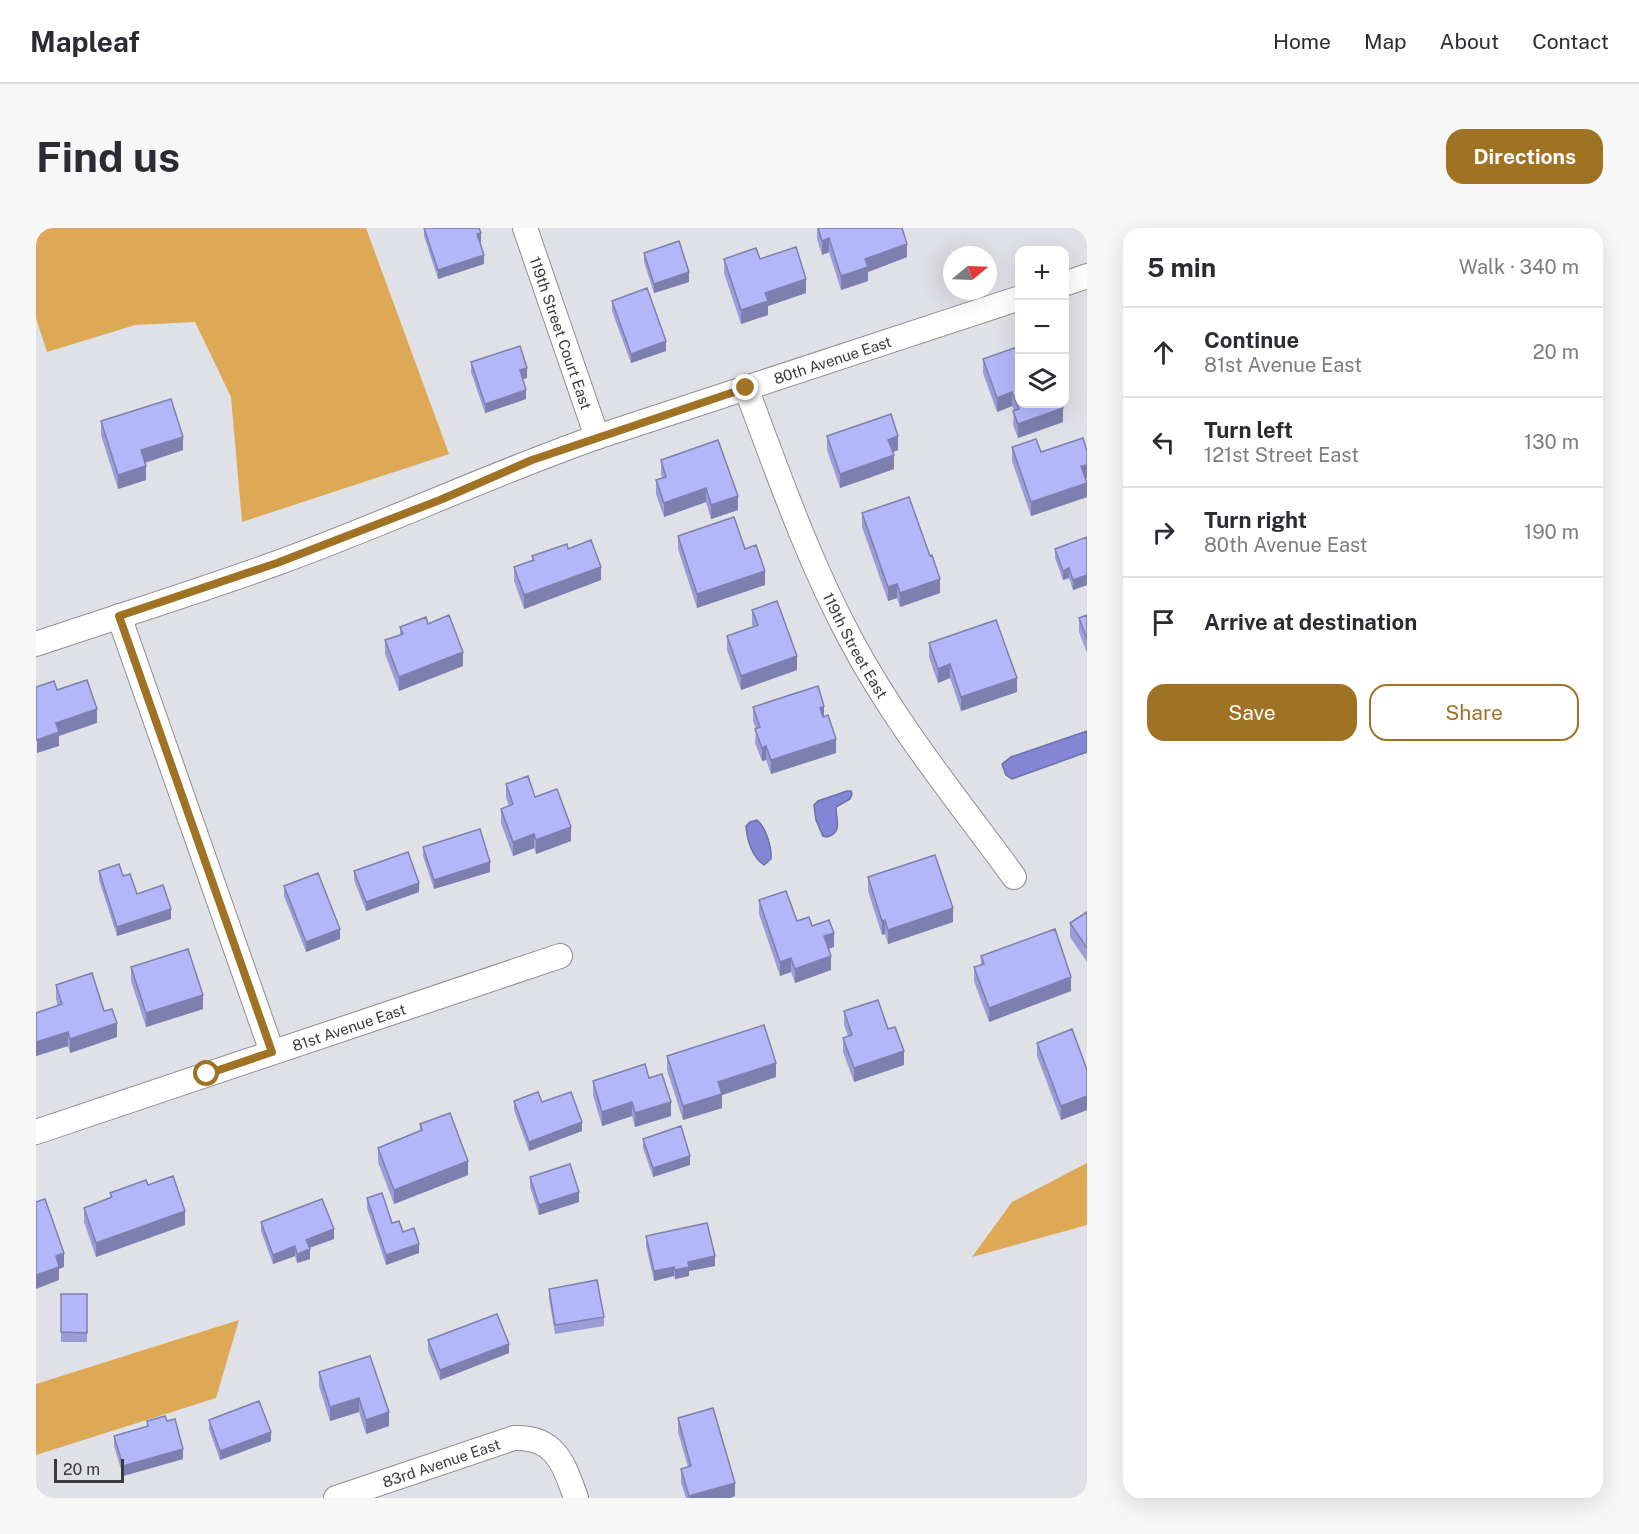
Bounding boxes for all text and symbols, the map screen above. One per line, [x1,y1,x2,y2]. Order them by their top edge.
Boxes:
text: Mapleaf [30,25,140,58]
text: Home [1273,29,1331,54]
text: Map [1364,29,1407,54]
text: About [1440,29,1499,54]
text: Contact [1532,29,1609,54]
button: Directions [1446,129,1603,184]
text: Find us [36,132,180,181]
north arrow [943,246,997,300]
map controls [1015,246,1069,408]
button: + [1015,246,1069,300]
text: 5 min [1147,252,1216,283]
street label: 119th Street Court East [527,254,595,412]
text: Walk · 340 m [1459,255,1579,279]
button: − [1015,300,1069,354]
text: Continue [1204,327,1299,353]
street label: 80th Avenue East [771,332,894,387]
icon: ahead [1147,336,1180,369]
text: 20 m [1533,340,1579,364]
text: 81st Avenue East [1204,353,1362,377]
button: layers [1015,354,1069,408]
route end [732,374,758,400]
text: Turn left [1204,417,1293,443]
icon: left [1147,426,1180,459]
text: 130 m [1524,430,1579,454]
text: 121st Street East [1204,443,1359,467]
text: Turn right [1204,507,1307,533]
icon: right [1147,516,1180,549]
text: 190 m [1524,520,1579,544]
text: 80th Avenue East [1204,533,1368,557]
street label: 119th Street East [820,590,891,701]
icon: arrive [1147,606,1180,639]
text: Arrive at destination [1204,609,1417,635]
button: Save [1147,684,1357,741]
button: Share [1369,684,1579,741]
street label: 81st Avenue East [290,1000,408,1054]
route start [193,1060,219,1086]
street label: 83rd Avenue East [380,1435,502,1490]
scale bar [54,1456,124,1484]
text: 20 m [63,1460,100,1479]

